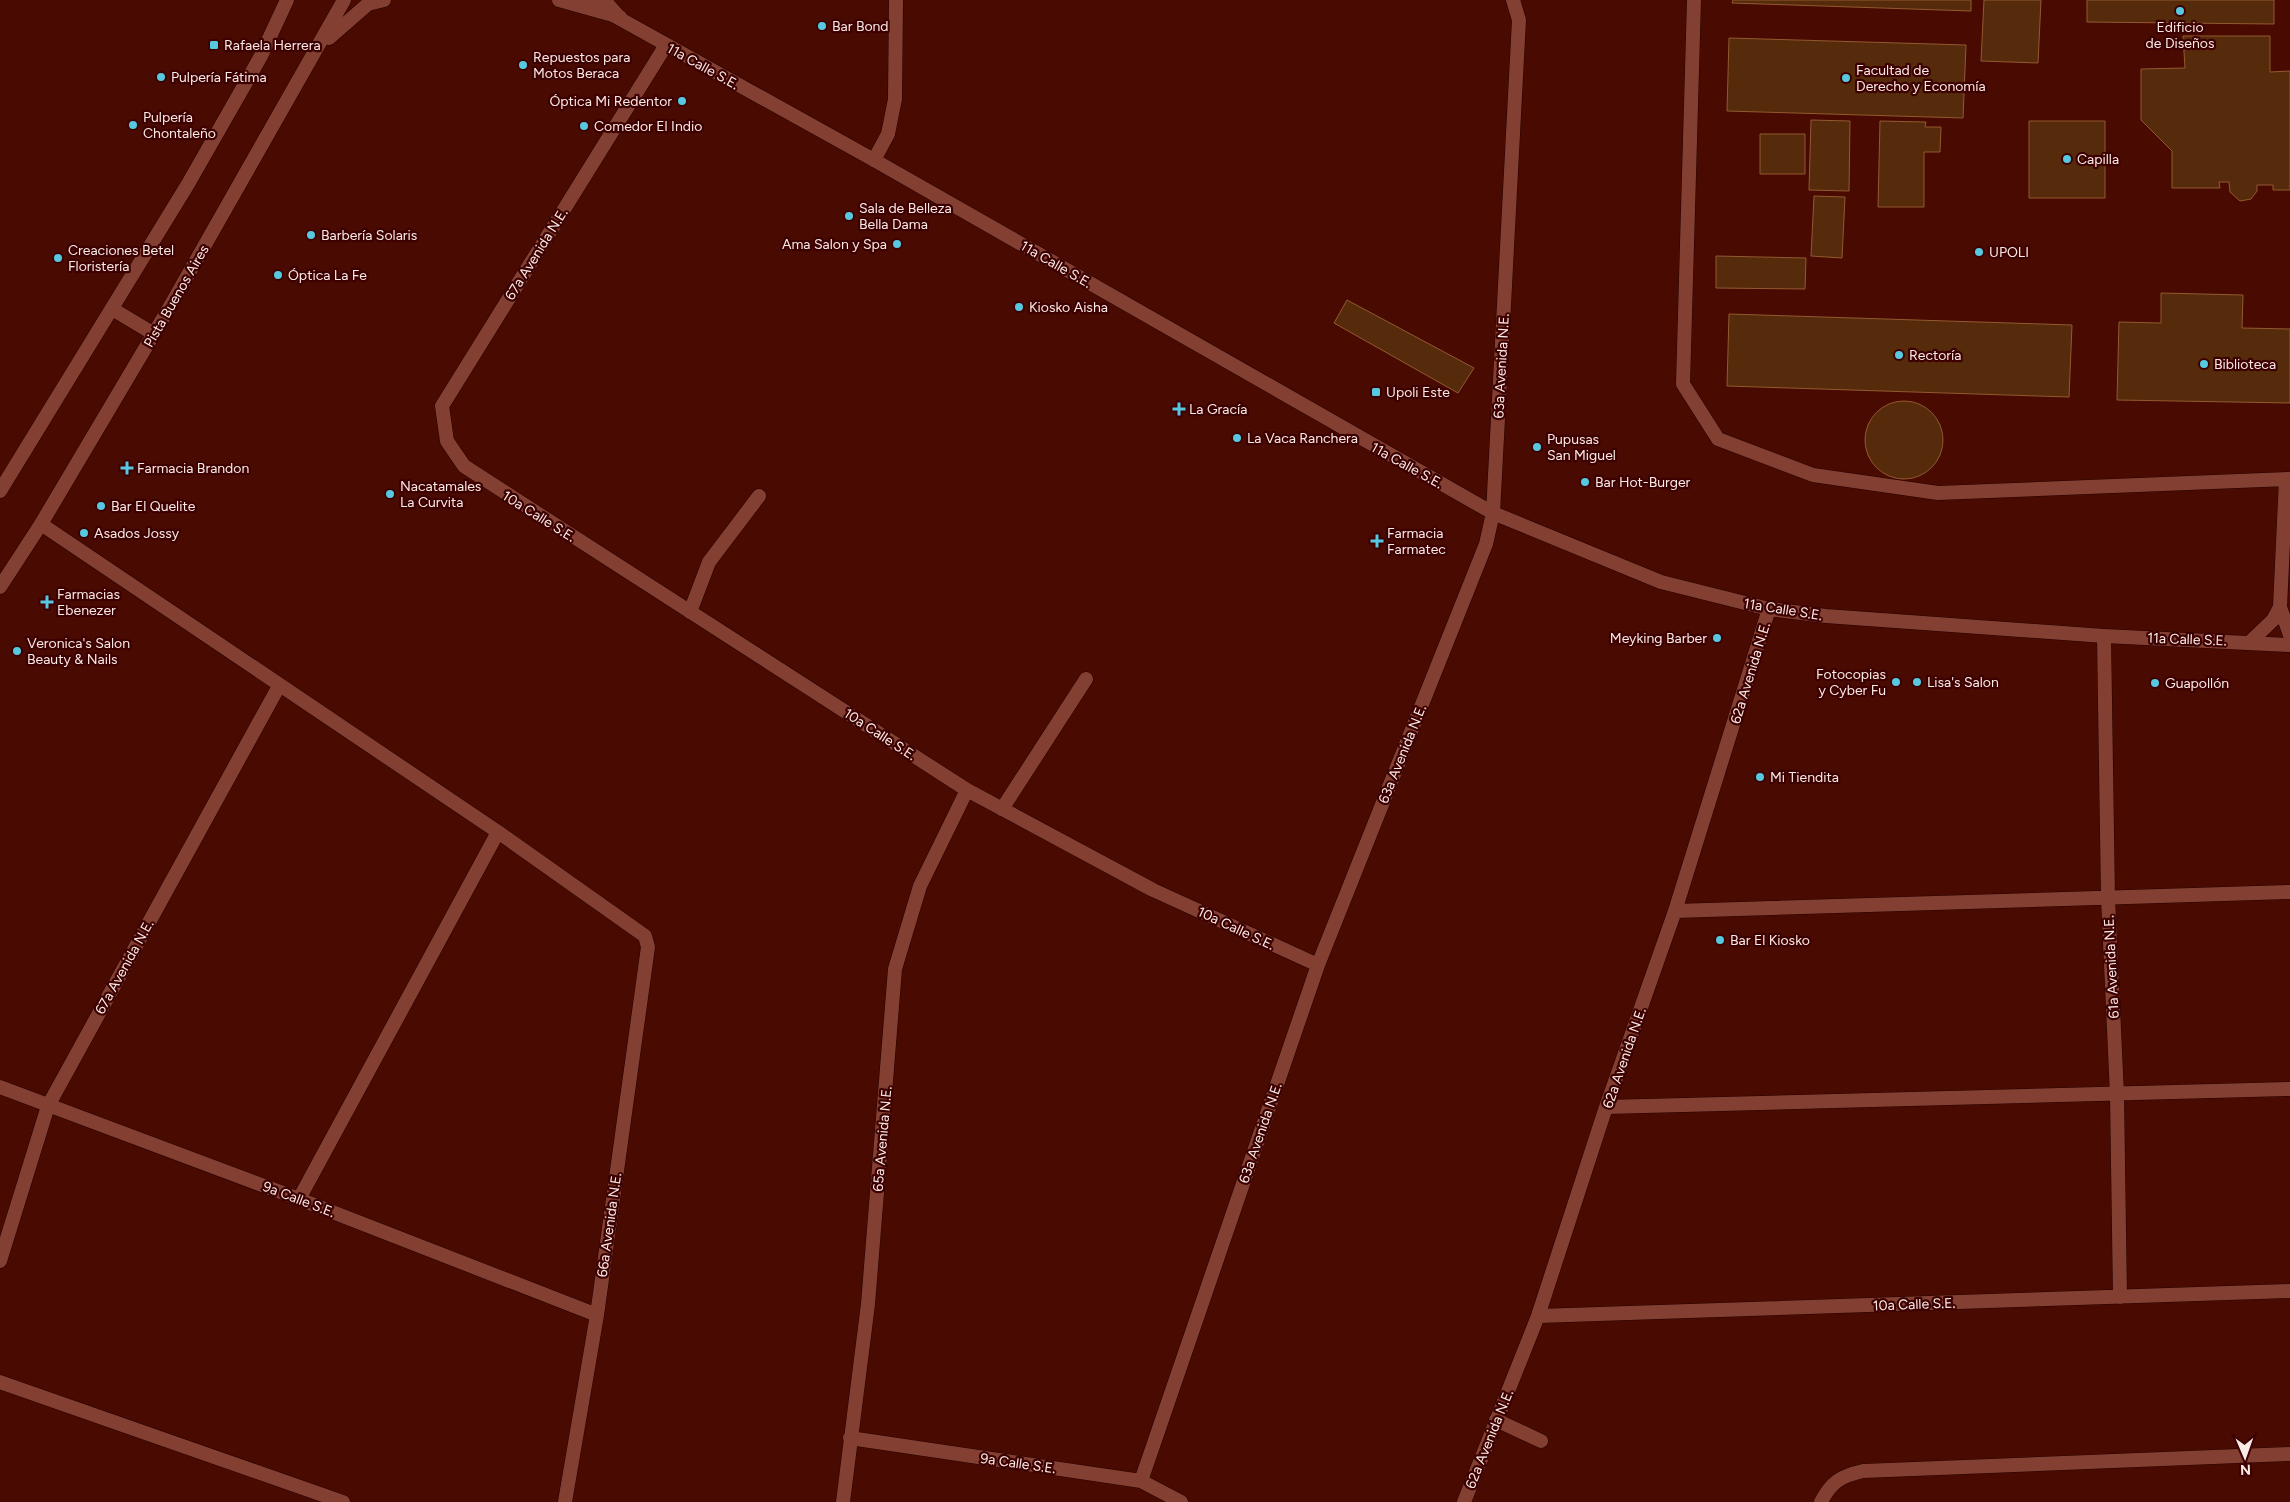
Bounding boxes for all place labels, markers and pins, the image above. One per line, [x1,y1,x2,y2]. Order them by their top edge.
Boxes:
marker: Edificio de Diseños [2174,5,2186,17]
place label: Bar Bond [832,18,889,35]
place label: Edificio de Diseños [2146,19,2214,52]
marker: Bar Bond [816,20,828,32]
place label: Rafaela Herrera [224,37,321,54]
marker: Rafaela Herrera [208,39,220,51]
place label: Repuestos para Motos Beraca [533,49,630,82]
marker: Repuestos para Motos Beraca [517,59,529,71]
place label: Facultad de Derecho y Economía [1856,62,1986,95]
place label: Pulpería Fátima [171,69,267,86]
marker: Pulpería Fátima [155,71,167,83]
marker: Facultad de Derecho y Economía [1840,72,1852,84]
place label: Óptica Mi Redentor [549,93,672,110]
marker: Óptica Mi Redentor [676,95,688,107]
place label: Pulpería Chontaleño [143,109,216,142]
place label: Comedor El Indio [594,118,702,135]
marker: Pulpería Chontaleño [127,119,139,131]
marker: Comedor El Indio [578,120,590,132]
place label: Capilla [2077,151,2119,168]
marker: Capilla [2061,153,2073,165]
place label: Sala de Belleza Bella Dama [859,200,952,233]
marker: Sala de Belleza Bella Dama [843,210,855,222]
place label: Barbería Solaris [321,227,417,244]
marker: Barbería Solaris [305,229,317,241]
place label: Ama Salon y Spa [782,236,887,253]
marker: Ama Salon y Spa [891,238,903,250]
place label: Creaciones Betel Floristería [68,242,174,275]
place label: UPOLI [1989,244,2029,261]
marker: UPOLI [1973,246,1985,258]
marker: Creaciones Betel Floristería [52,252,64,264]
place label: Óptica La Fe [288,267,367,284]
marker: Óptica La Fe [272,269,284,281]
place label: Kiosko Aisha [1029,299,1108,316]
marker: Kiosko Aisha [1013,301,1025,313]
place label: Rectoría [1909,347,1961,364]
marker: Rectoría [1893,349,1905,361]
place label: Biblioteca [2214,356,2276,373]
marker: Biblioteca [2198,358,2210,370]
place label: Upoli Este [1386,384,1450,401]
marker: Upoli Este [1370,386,1382,398]
place label: La Gracía [1189,401,1247,418]
marker: La Gracía [1173,403,1185,415]
place label: La Vaca Ranchera [1247,430,1358,447]
place label: Pupusas San Miguel [1547,431,1616,464]
marker: La Vaca Ranchera [1231,432,1243,444]
marker: Pupusas San Miguel [1531,441,1543,453]
place label: Farmacia Brandon [137,460,249,477]
marker: Farmacia Brandon [121,462,133,474]
place label: Bar Hot-Burger [1595,474,1691,491]
marker: Bar Hot-Burger [1579,476,1591,488]
place label: Nacatamales La Curvita [400,478,481,511]
marker: Nacatamales La Curvita [384,488,396,500]
place label: Bar El Quelite [111,498,196,515]
marker: Bar El Quelite [95,500,107,512]
place label: Asados Jossy [94,525,180,542]
place label: Farmacia Farmatec [1387,525,1446,558]
marker: Asados Jossy [78,527,90,539]
marker: Farmacia Farmatec [1371,535,1383,547]
place label: Farmacias Ebenezer [57,586,120,619]
marker: Farmacias Ebenezer [41,596,53,608]
place label: Meyking Barber [1610,630,1707,647]
marker: Meyking Barber [1711,632,1723,644]
place label: Veronica's Salon Beauty & Nails [27,635,130,668]
marker: Veronica's Salon Beauty & Nails [11,645,23,657]
place label: Fotocopias y Cyber Fu [1816,666,1886,699]
place label: Lisa's Salon [1927,674,1999,691]
place label: Guapollón [2165,675,2229,692]
marker: Fotocopias y Cyber Fu [1890,676,1902,688]
marker: Lisa's Salon [1911,676,1923,688]
marker: Guapollón [2149,677,2161,689]
place label: Mi Tiendita [1770,769,1839,786]
marker: Mi Tiendita [1754,771,1766,783]
place label: Bar El Kiosko [1730,932,1810,949]
marker: Bar El Kiosko [1714,934,1726,946]

